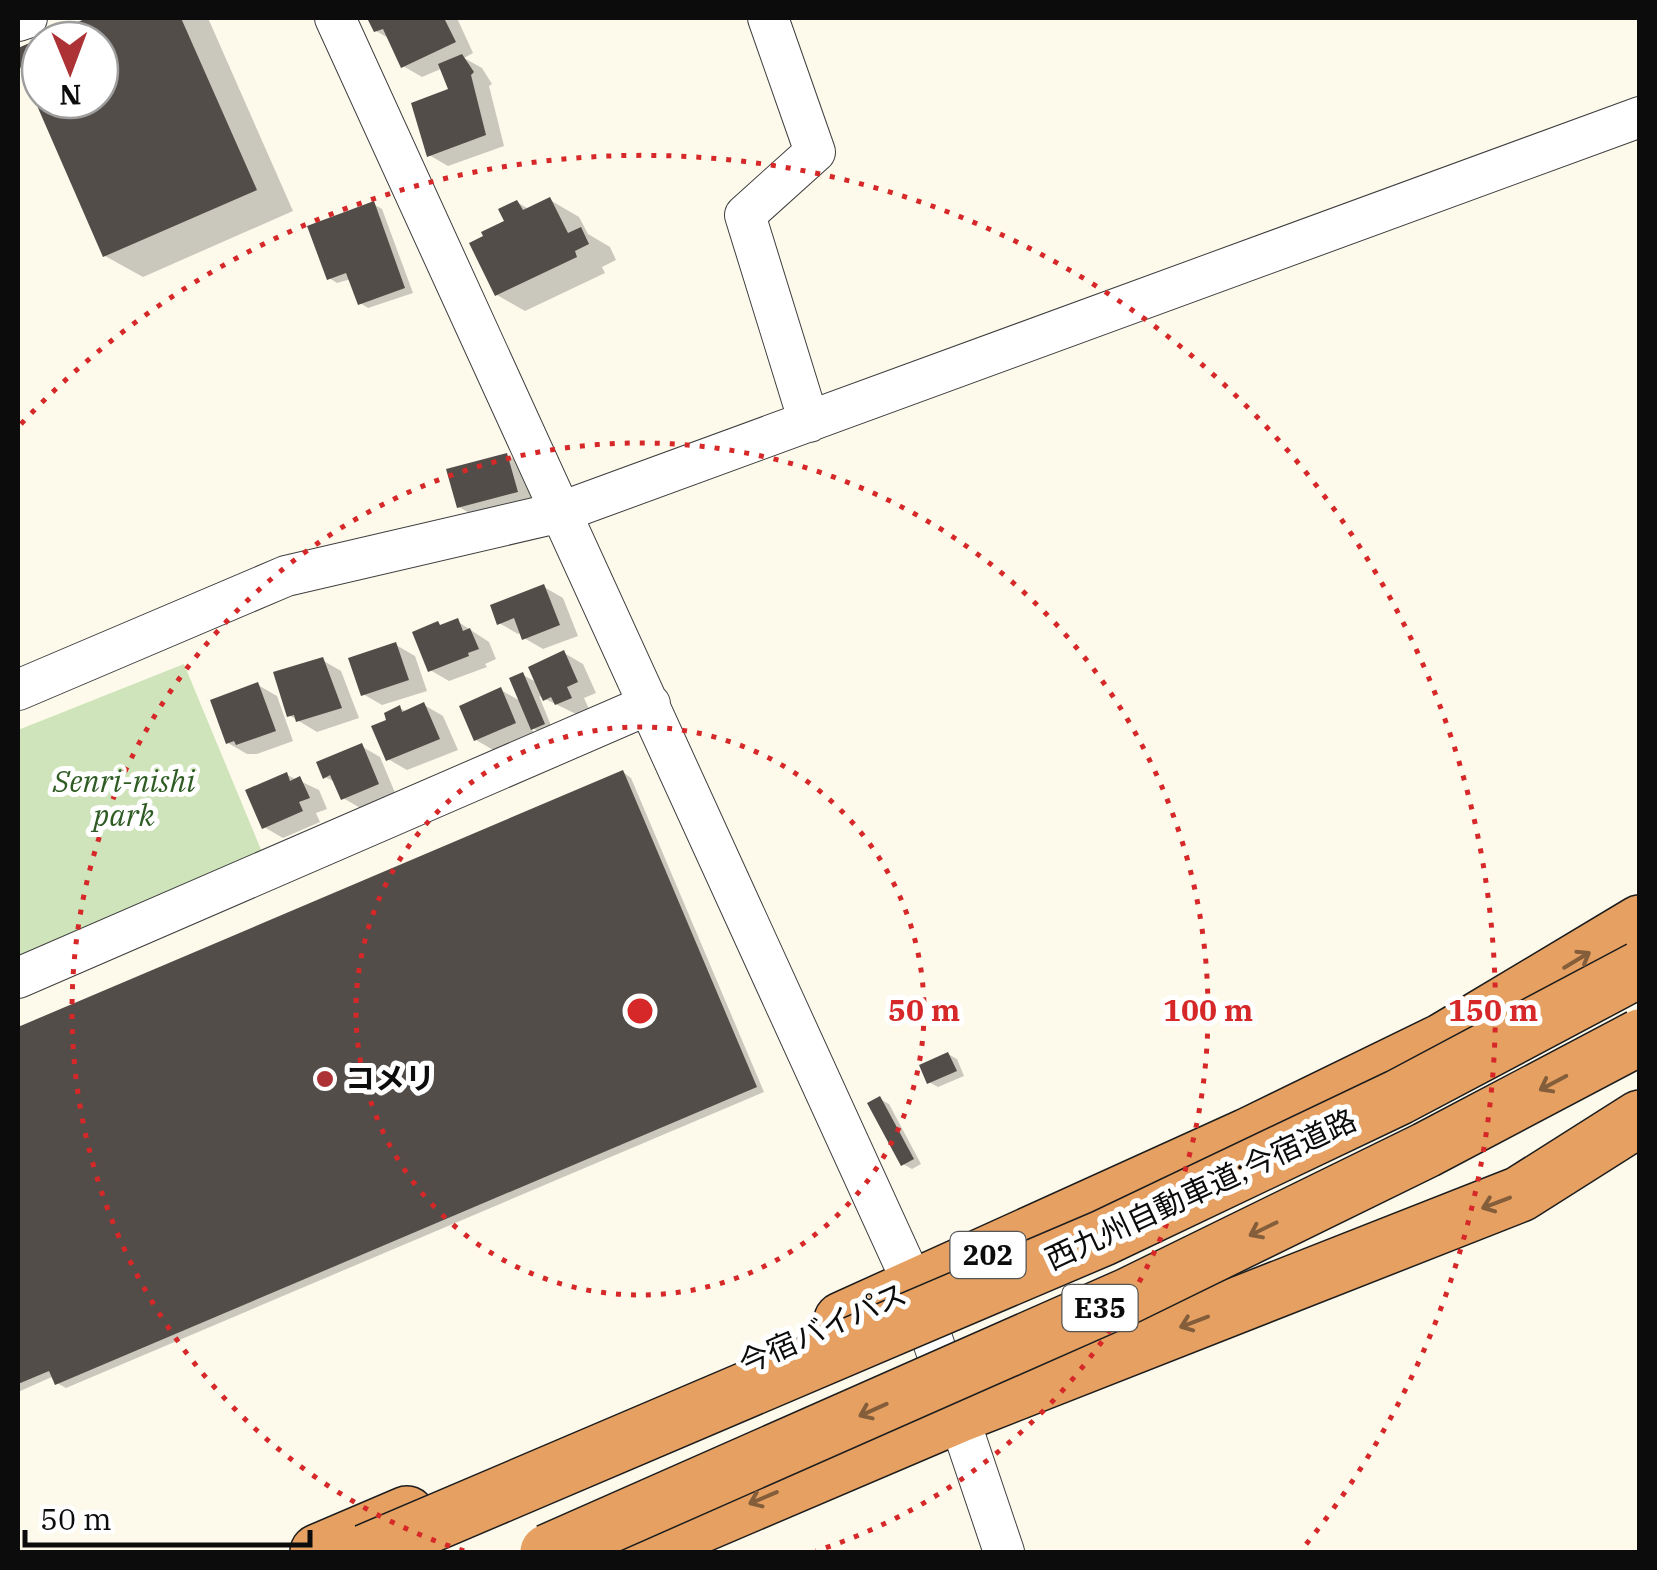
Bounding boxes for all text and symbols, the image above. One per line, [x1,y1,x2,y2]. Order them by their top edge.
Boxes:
north arrow [20,20,120,120]
text: N [59,77,82,114]
park label: Senri-nishi park [52,761,195,834]
one-way arrow [1562,950,1591,970]
text: 50 m [888,990,960,1029]
text: 100 m [1163,990,1253,1029]
text: 150 m [1448,990,1538,1029]
centre of rings [622,993,658,1029]
place label: コメリ [345,1058,435,1097]
marker: コメリ [314,1068,336,1090]
one-way arrow [1539,1074,1569,1093]
street label: 西九州自動車道;今宿道路 [1039,1099,1362,1278]
one-way arrow [1481,1196,1512,1214]
one-way arrow [1249,1221,1279,1240]
road number: 202 [950,1232,1026,1278]
street label: 今宿バイパス [733,1273,912,1382]
road number: E35 [1062,1285,1138,1331]
one-way arrow [1179,1315,1209,1333]
one-way arrow [858,1402,889,1420]
scale bar [25,1485,310,1547]
one-way arrow [748,1490,779,1508]
text: 50 m [40,1499,112,1538]

